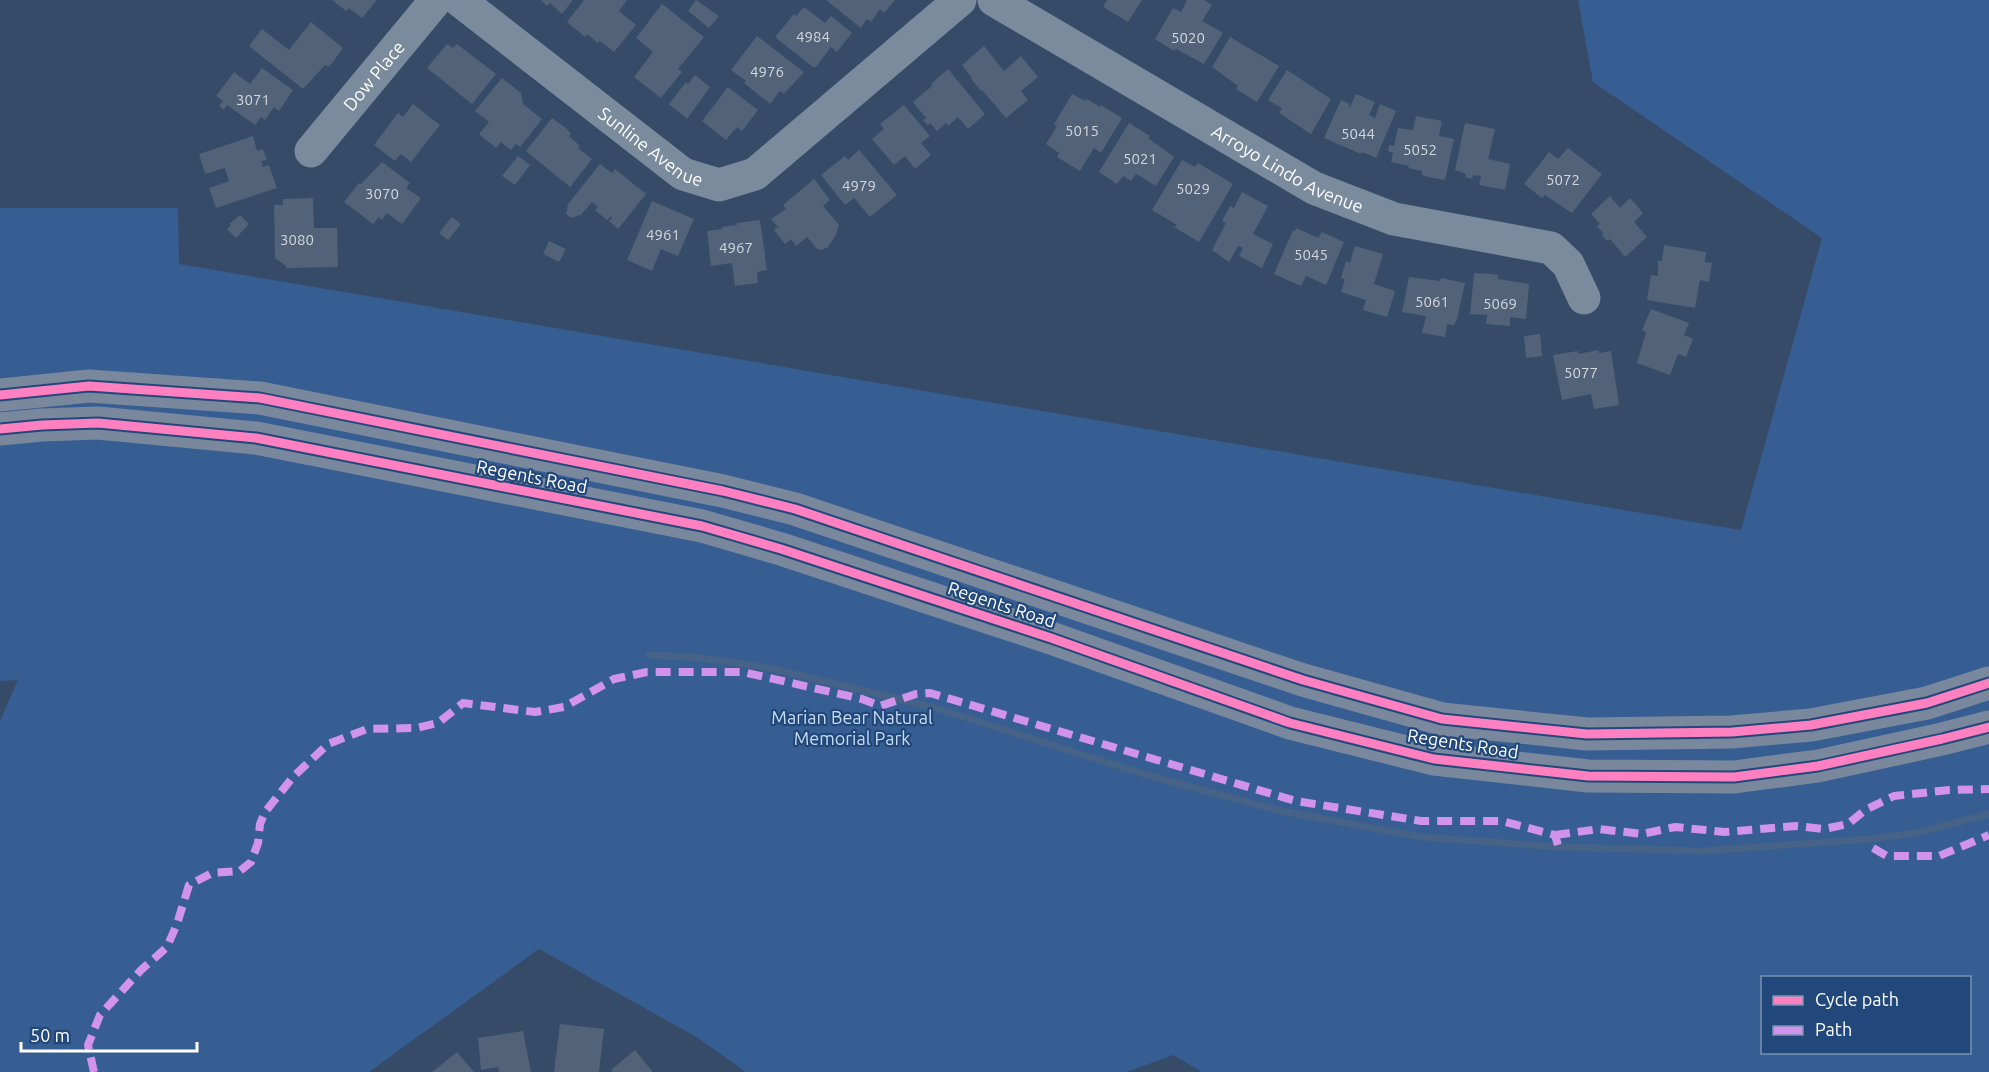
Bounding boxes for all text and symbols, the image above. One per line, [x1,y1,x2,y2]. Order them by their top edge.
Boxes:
house number: 4984 [796,28,830,45]
house number: 5020 [1171,29,1205,46]
street label: Dow Place [339,37,408,114]
house number: 4976 [750,63,784,80]
house number: 3071 [236,91,270,108]
street label: Sunline Avenue [595,102,705,190]
street label: Arroyo Lindo Avenue [1208,120,1366,216]
house number: 5015 [1065,122,1099,139]
house number: 5044 [1341,125,1375,142]
house number: 5052 [1403,141,1437,158]
house number: 5021 [1123,150,1157,167]
house number: 5072 [1546,171,1580,188]
house number: 4979 [842,177,876,194]
house number: 5029 [1176,180,1210,197]
house number: 3070 [365,185,399,202]
house number: 4961 [646,226,680,243]
house number: 3080 [280,231,314,248]
house number: 4967 [719,239,753,256]
house number: 5045 [1294,246,1328,263]
house number: 5061 [1415,293,1449,310]
house number: 5069 [1483,295,1517,312]
house number: 5077 [1564,364,1598,381]
street label: Regents Road [475,455,589,497]
street label: Regents Road [946,577,1058,631]
park label: Marian Bear Natural Memorial Park [771,707,933,748]
street label: Regents Road [1406,724,1520,762]
legend [1761,976,1971,1054]
text: Cycle path [1815,989,1899,1009]
scale bar [21,1015,196,1053]
text: Path [1815,1019,1852,1039]
text: 50 m [30,1025,70,1045]

